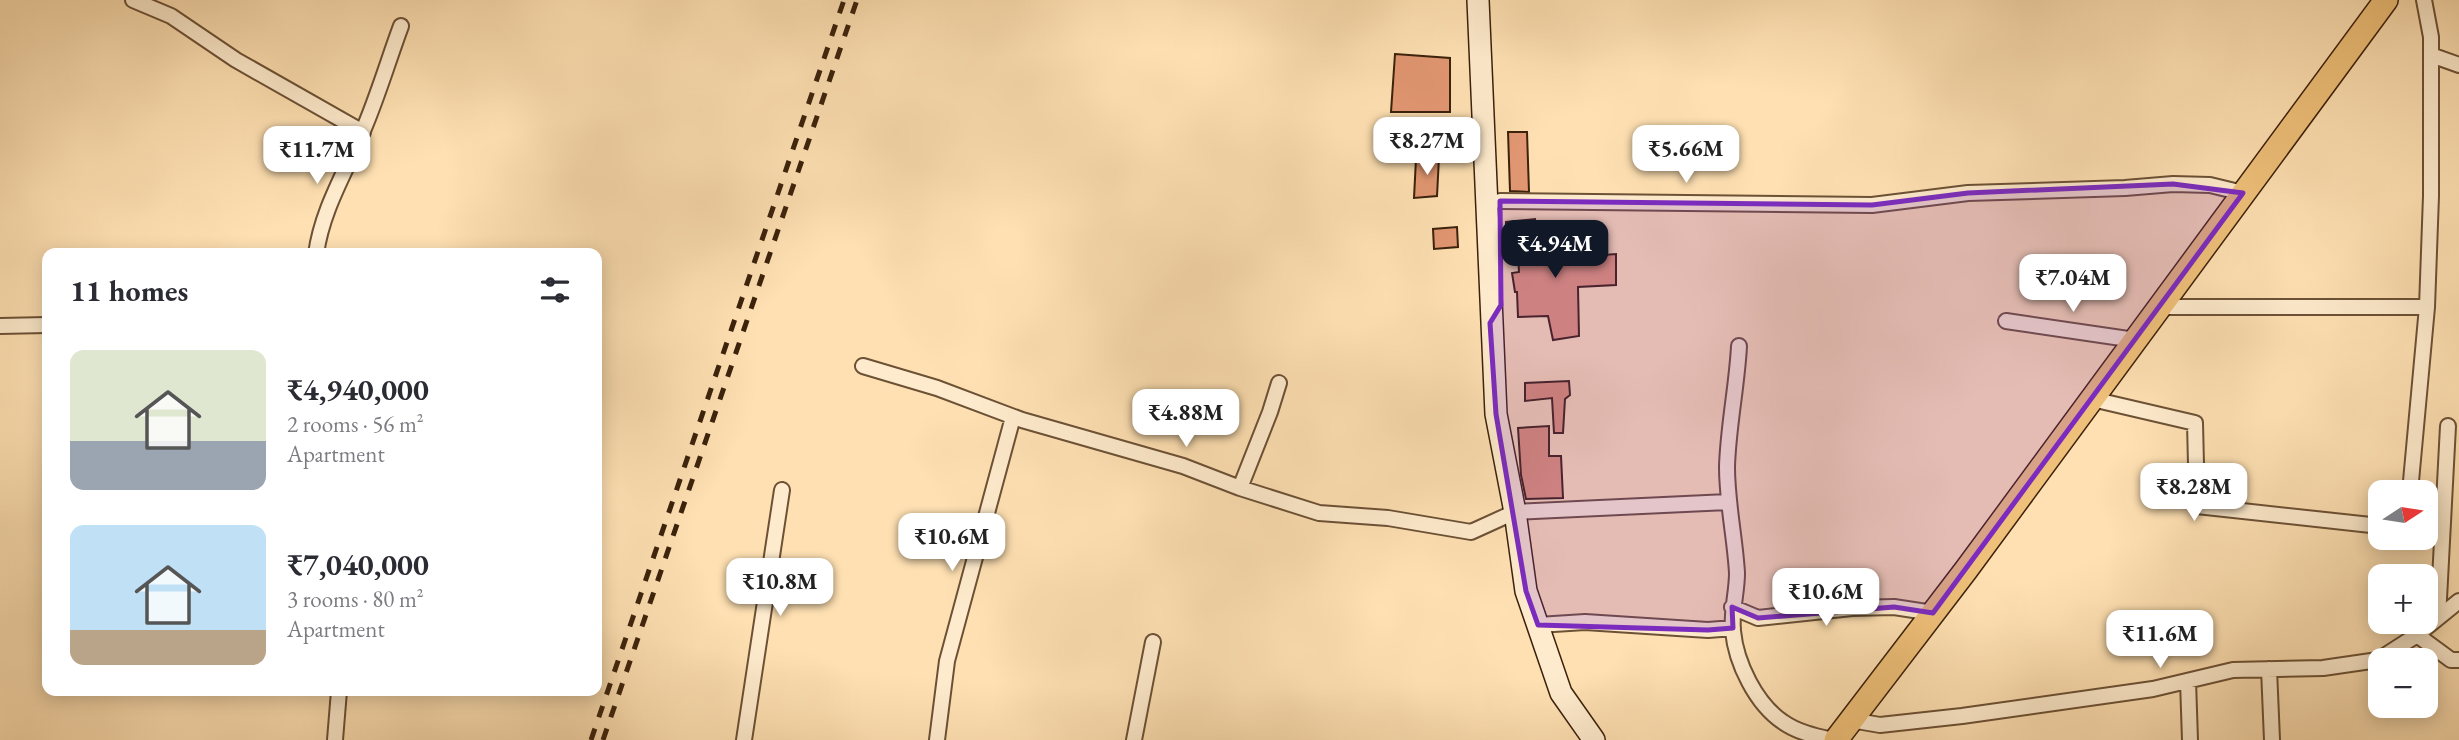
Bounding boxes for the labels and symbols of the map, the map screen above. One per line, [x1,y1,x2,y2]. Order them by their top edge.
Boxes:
pin: ₹8.27M [1370,118,1484,177]
pin: ₹5.66M [1629,125,1743,185]
pin: ₹11.7M [260,127,374,186]
pin: ₹4.94M [1498,220,1612,280]
pin: ₹7.04M [2016,254,2130,314]
pin: ₹4.88M [1129,390,1243,449]
pin: ₹8.28M [2137,463,2251,523]
north arrow [2368,480,2438,550]
pin: ₹10.6M [895,514,1009,573]
pin: ₹10.8M [723,558,837,618]
pin: ₹10.6M [1769,568,1883,628]
pin: ₹11.6M [2103,610,2217,670]

